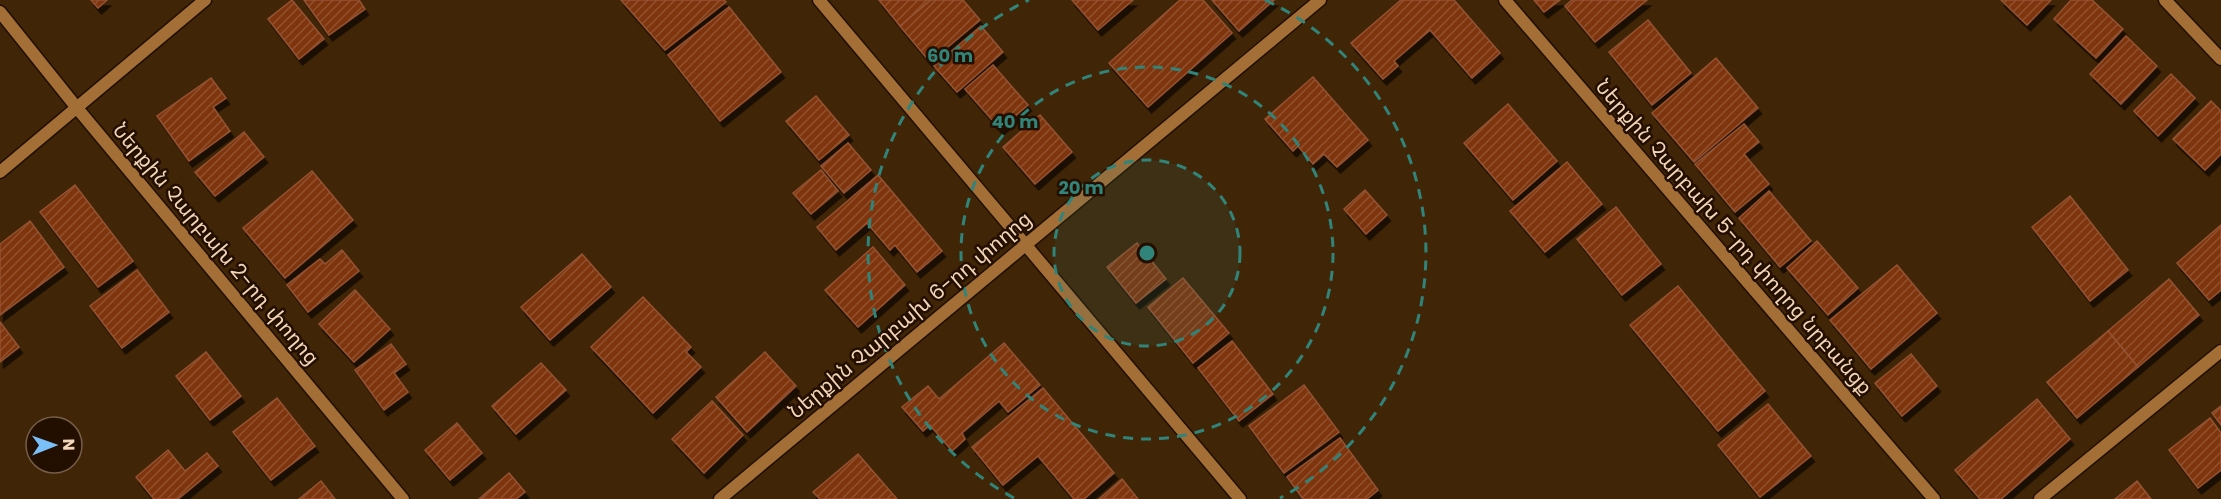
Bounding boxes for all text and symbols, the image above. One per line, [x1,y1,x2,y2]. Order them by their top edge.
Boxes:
text: 60 m [927,43,973,68]
street label: Ներքին Չարբախ 5-րդ փողոց նրբանցք [1589,73,1880,401]
text: 40 m [992,109,1038,134]
street label: Ներքին Չարբախ 2-րդ փողոց [106,116,326,371]
text: 20 m [1059,175,1103,200]
street label: Ներքին Չարբախ 6-րդ փողոց [782,204,1037,425]
centre of rings [1137,243,1157,263]
north arrow [24,415,84,475]
text: N [57,439,80,451]

